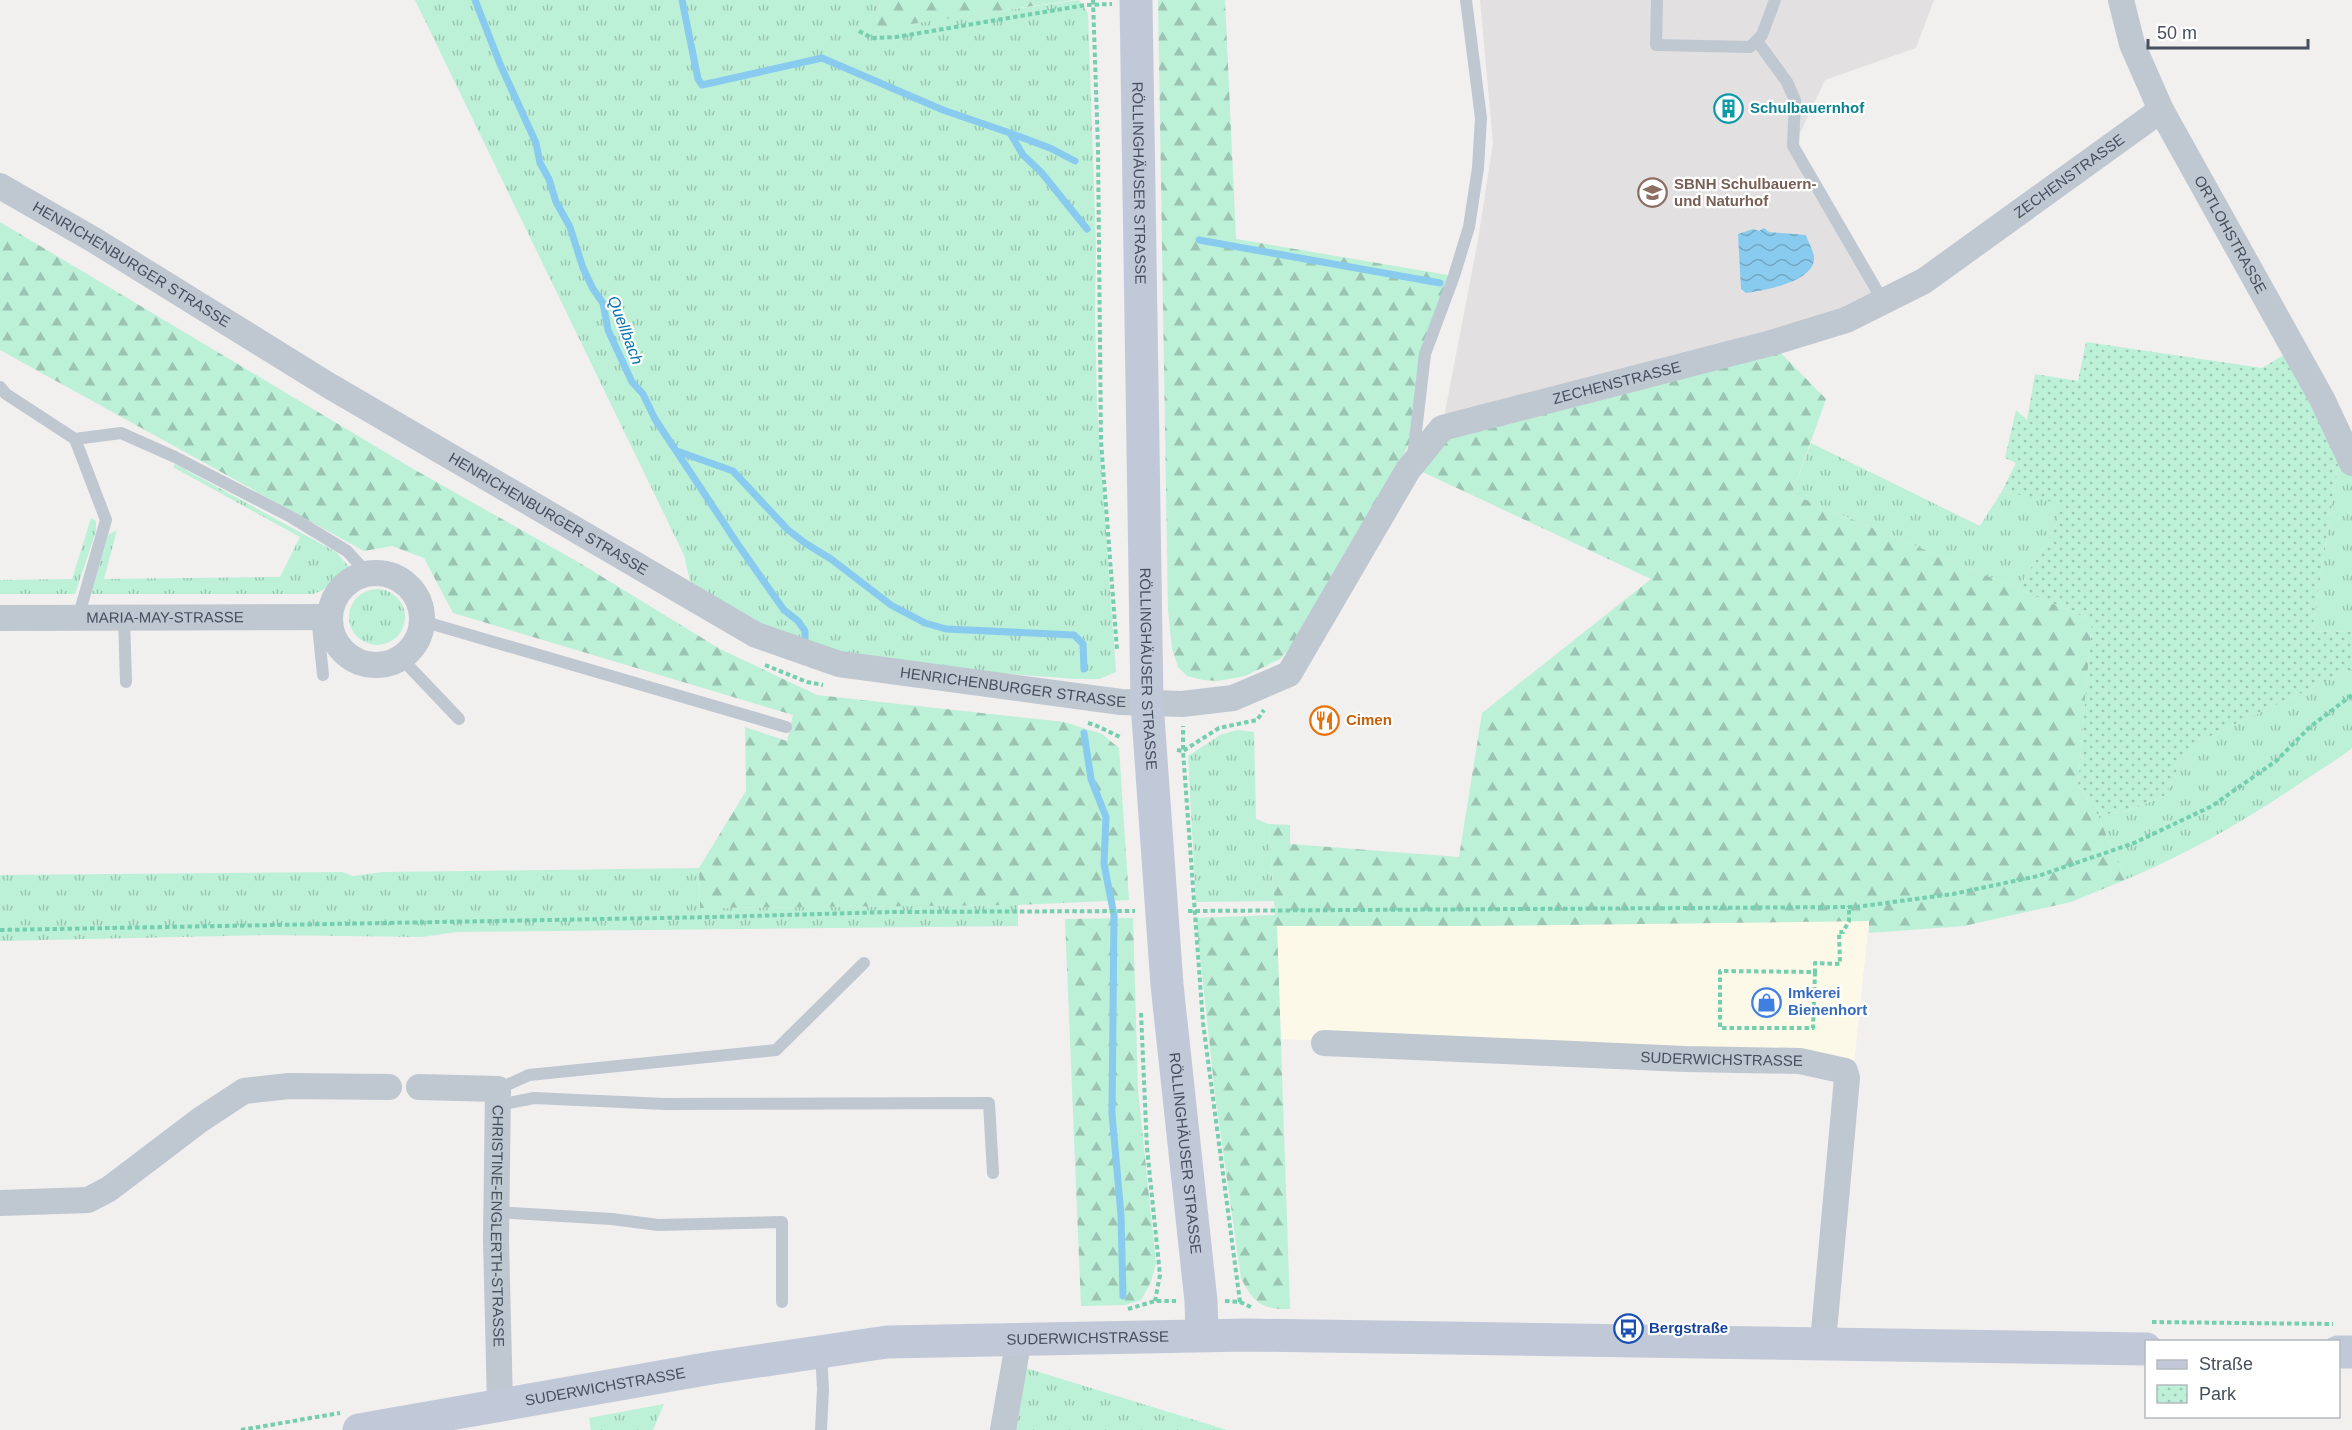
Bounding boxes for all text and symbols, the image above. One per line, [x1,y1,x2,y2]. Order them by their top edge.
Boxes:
scale bar [2148,12,2308,50]
text: 50 m [2157,23,2197,43]
street label: RÖLLINGHÄUSER STRASSE [1129,81,1149,284]
building icon: Schulbauernhof [1713,92,1745,124]
place label: Schulbauernhof [1750,99,1865,116]
street label: ZECHENSTRASSE [2011,130,2127,221]
street label: ORTLOHSTRASSE [2191,172,2270,296]
place label: SBNH Schulbauern- und Naturhof [1674,175,1817,209]
school or university icon: SBNH Schulbauern- und Naturhof [1637,177,1669,209]
street label: HENRICHENBURGER STRASSE [30,198,233,330]
water label: Quellbach [605,294,646,367]
street label: ZECHENSTRASSE [1551,358,1683,407]
street label: HENRICHENBURGER STRASSE [446,449,651,578]
street label: RÖLLINGHÄUSER STRASSE [1137,567,1161,771]
street label: MARIA-MAY-STRASSE [86,608,244,626]
street label: HENRICHENBURGER STRASSE [899,663,1126,710]
restaurant icon: Cimen [1309,704,1341,736]
place label: Cimen [1346,711,1392,728]
place label: Imkerei Bienenhort [1788,984,1867,1018]
shop icon: Imkerei Bienenhort [1751,986,1783,1018]
street label: SUDERWICHSTRASSE [1640,1048,1803,1069]
street label: RÖLLINGHÄUSER STRASSE [1166,1051,1205,1255]
street label: CHRISTINE-ENGLERTH-STRASSE [488,1105,508,1347]
bus stop icon: Bergstraße [1612,1312,1644,1344]
place label: Bergstraße [1649,1319,1728,1336]
street label: SUDERWICHSTRASSE [1006,1328,1169,1348]
legend [2145,1340,2340,1418]
text: Straße [2199,1354,2253,1374]
street label: SUDERWICHSTRASSE [524,1364,687,1409]
text: Park [2199,1384,2237,1404]

